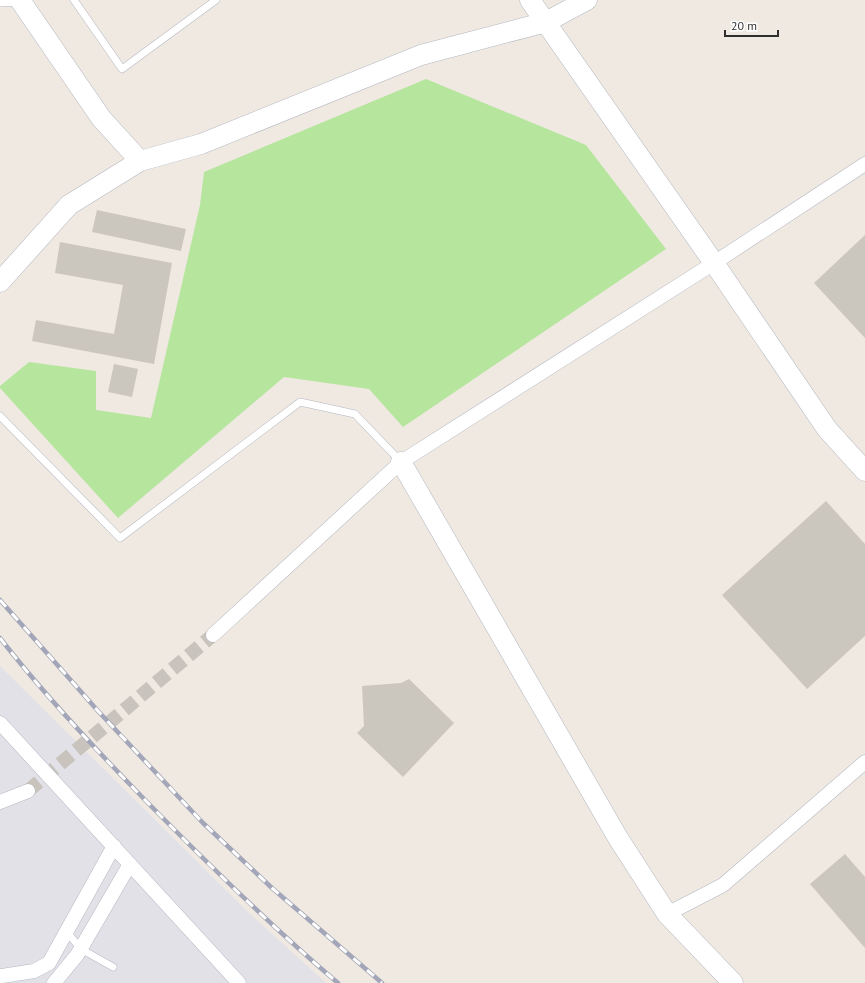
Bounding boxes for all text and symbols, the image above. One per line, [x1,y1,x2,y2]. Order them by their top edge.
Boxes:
scale bar [725,12,778,38]
text: 20 m [731,18,757,33]

